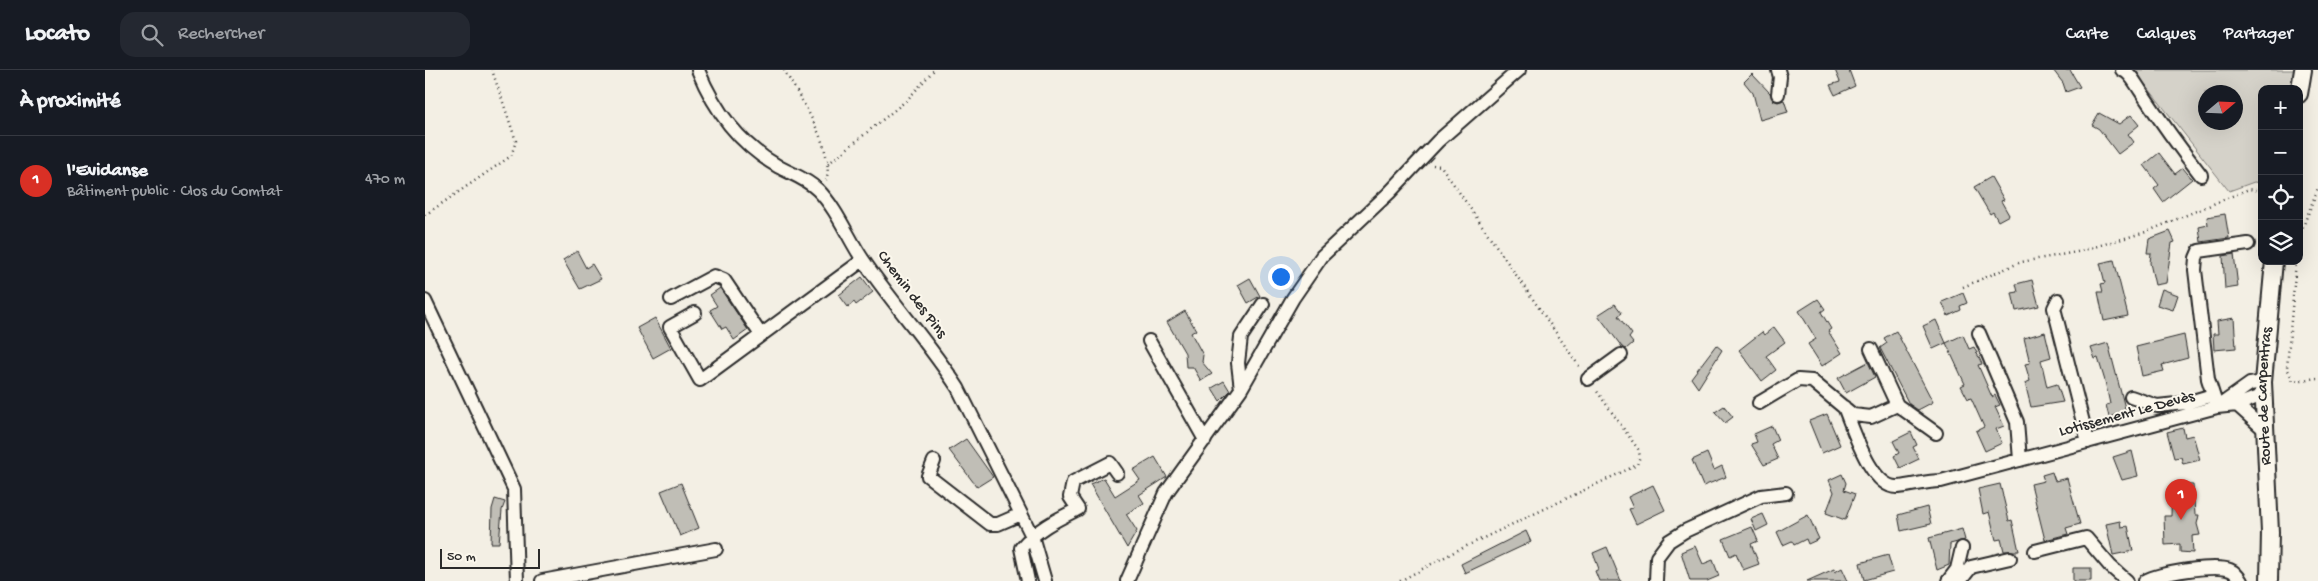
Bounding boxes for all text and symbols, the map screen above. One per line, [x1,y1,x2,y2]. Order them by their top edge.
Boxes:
search box [120,12,470,57]
text: Locato [25,20,90,49]
icon: search [138,21,166,49]
text: Rechercher [178,23,264,46]
text: Carte [2066,24,2109,45]
text: Calques [2137,24,2195,45]
text: Partager [2223,24,2293,45]
north arrow [2198,85,2243,130]
map controls [2258,85,2303,265]
button: + [2258,85,2303,130]
text: À proximité [20,90,121,115]
button: − [2258,130,2303,175]
text: l'Evidanse [67,160,148,183]
text: 1 [33,171,39,190]
text: 470 m [365,171,405,190]
button: locate [2258,175,2303,220]
text: Bâtiment public · Clos du Comtat [67,183,282,202]
button: layers [2258,220,2303,265]
street label: Chemin des Pins [872,247,951,343]
your location [1268,264,1294,290]
street label: Route de Carpentras [2253,325,2278,466]
street label: Lotissement Le Devès [2057,387,2198,442]
pin: 1 [2165,479,2197,520]
scale bar [440,546,540,569]
text: 50 m [447,549,476,566]

